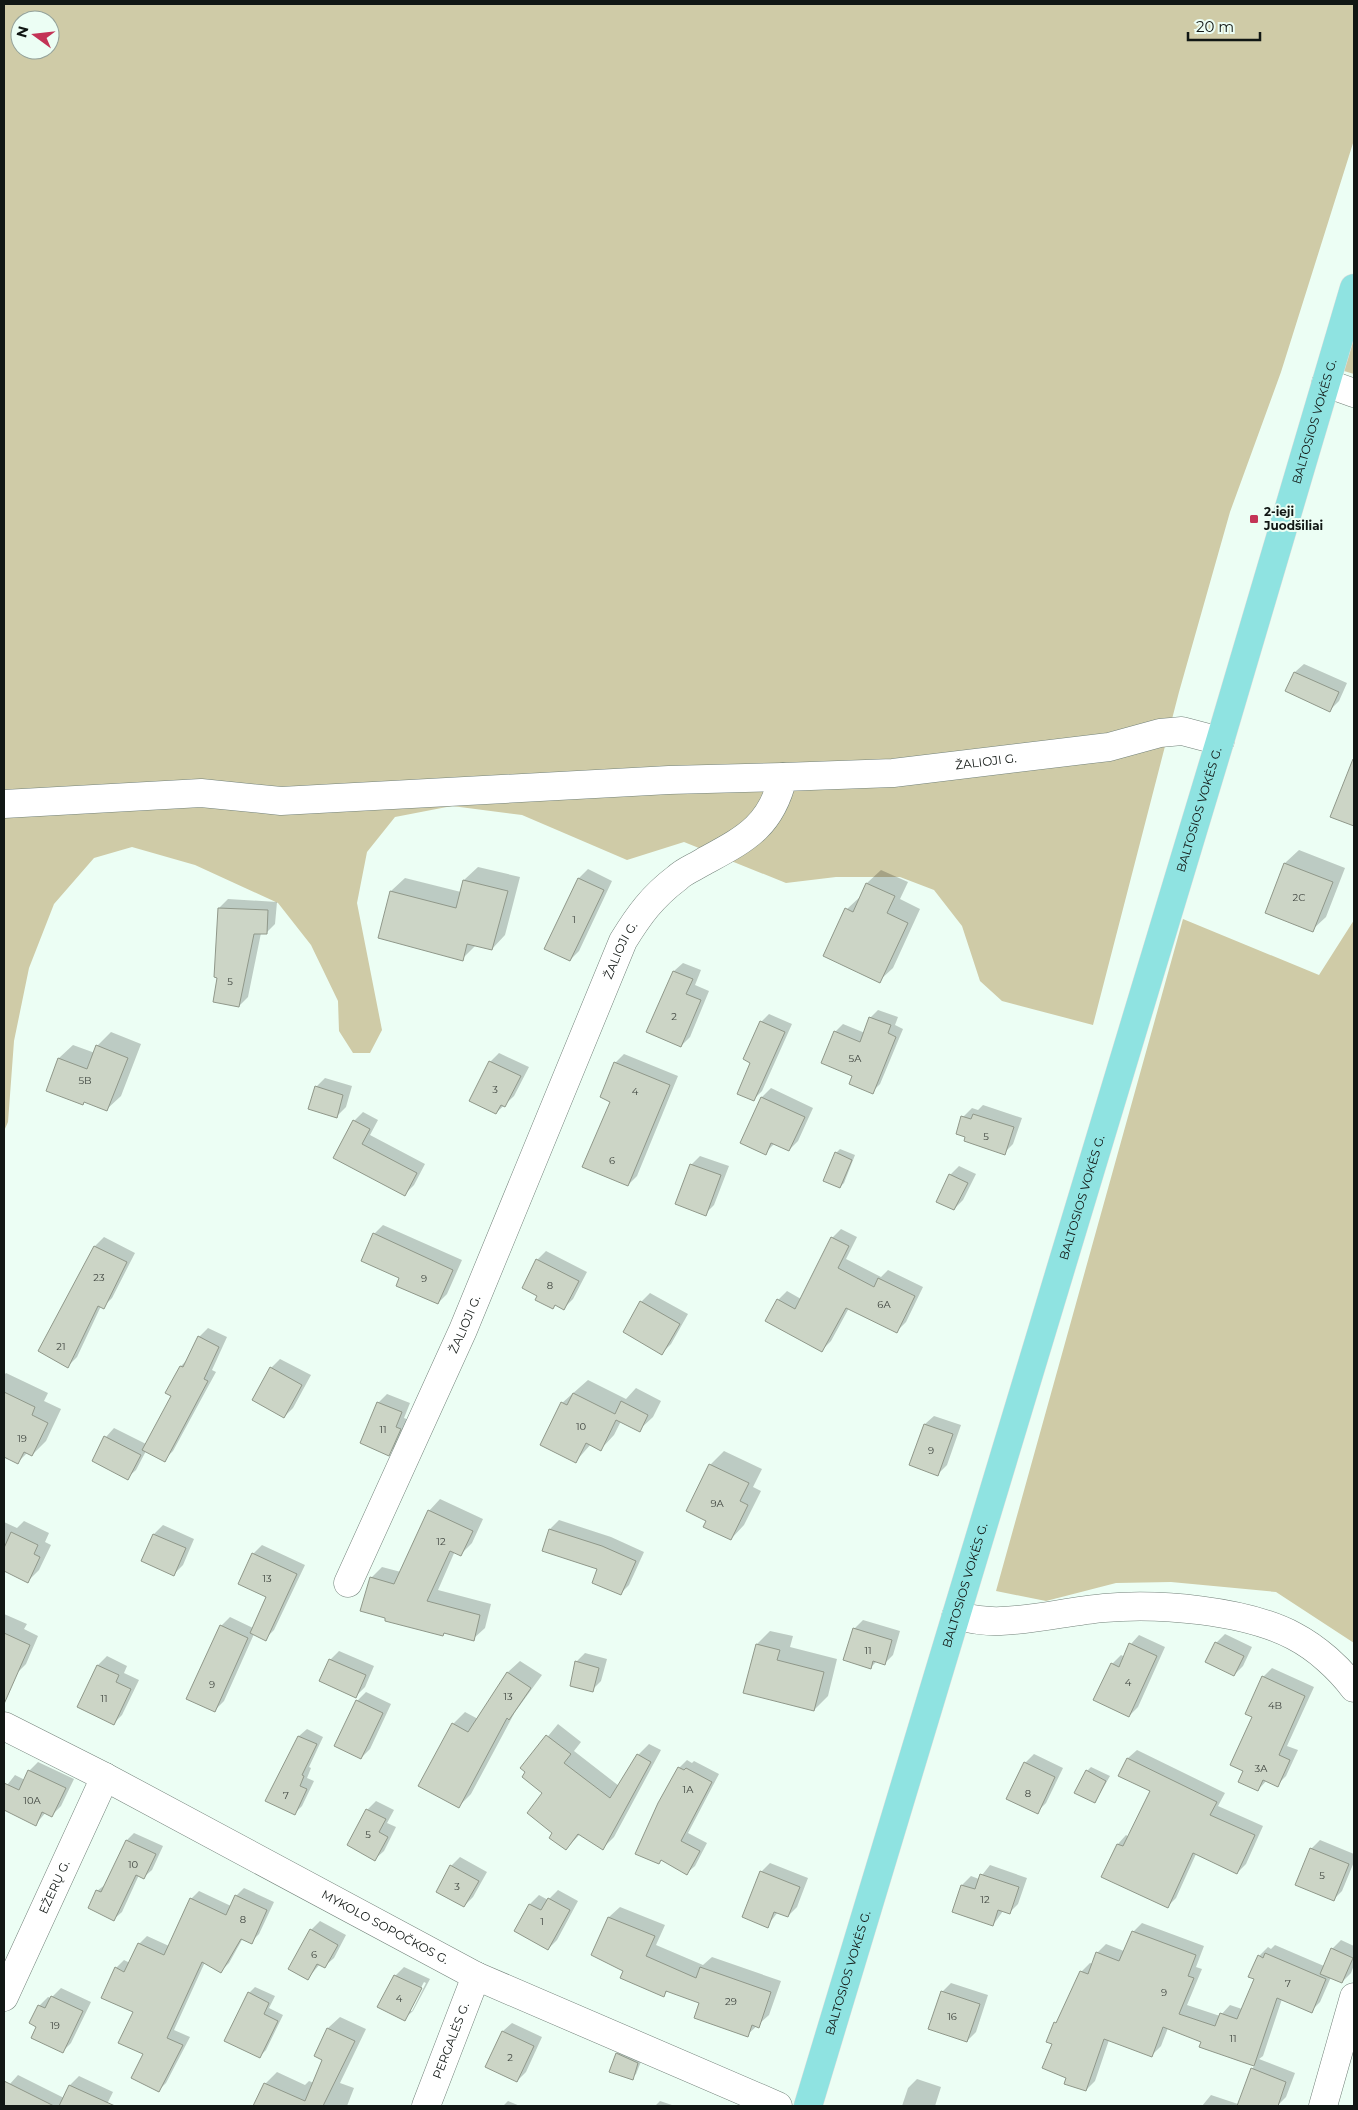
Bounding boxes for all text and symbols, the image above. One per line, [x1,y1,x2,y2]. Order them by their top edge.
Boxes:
north arrow [10,10,60,60]
scale bar [1188,10,1260,42]
text: 20 m [1196,17,1234,36]
text: N [12,24,33,39]
street label: BALTOSIOS VOKĖS G. [1288,357,1340,486]
place label: 2-ieji Juodšiliai [1263,504,1323,533]
marker: 2-ieji Juodšiliai [1248,513,1260,525]
street label: BALTOSIOS VOKĖS G. [1173,745,1225,874]
street label: ŽALIOJI G. [954,750,1017,772]
house number: 2C [1293,891,1305,904]
house number: 1 [572,913,576,926]
street label: ŽALIOJI G. [600,918,640,981]
house number: 5 [227,975,233,988]
house number: 2 [671,1010,677,1023]
house number: 5A [849,1052,862,1065]
house number: 5B [78,1074,92,1087]
house number: 3 [492,1083,498,1096]
house number: 4 [632,1085,639,1098]
house number: 5 [983,1130,989,1143]
street label: BALTOSIOS VOKĖS G. [1056,1133,1108,1262]
house number: 6 [609,1154,615,1167]
house number: 23 [93,1271,105,1284]
house number: 9 [421,1272,427,1285]
house number: 8 [547,1279,553,1292]
street label: ŽALIOJI G. [445,1293,484,1355]
house number: 6A [877,1298,891,1311]
house number: 21 [56,1340,66,1353]
house number: 10 [576,1420,586,1433]
house number: 11 [379,1423,387,1436]
house number: 19 [17,1432,27,1445]
house number: 9 [928,1444,934,1457]
house number: 9A [710,1497,724,1510]
street label: BALTOSIOS VOKĖS G. [939,1521,991,1649]
house number: 12 [436,1535,446,1548]
house number: 13 [262,1572,272,1585]
house number: 11 [864,1644,872,1657]
house number: 4 [1125,1676,1132,1689]
house number: 9 [209,1678,215,1691]
house number: 13 [503,1690,513,1703]
house number: 11 [100,1692,108,1705]
house number: 4B [1268,1699,1282,1712]
house number: 3A [1255,1762,1268,1775]
house number: 1A [683,1783,694,1796]
house number: 8 [1025,1787,1031,1800]
house number: 7 [283,1789,289,1802]
house number: 10A [23,1794,41,1807]
house number: 5 [365,1828,371,1841]
street label: EŽERŲ G. [35,1858,73,1916]
house number: 10 [128,1858,138,1871]
house number: 5 [1319,1869,1325,1882]
house number: 3 [454,1880,460,1893]
street label: MYKOLO SOPOČKOS G. [319,1887,452,1967]
house number: 12 [980,1893,990,1906]
street label: BALTOSIOS VOKĖS G. [822,1909,874,2037]
house number: 8 [240,1913,246,1926]
house number: 1 [540,1915,544,1928]
house number: 6 [311,1948,317,1961]
house number: 7 [1285,1977,1291,1990]
house number: 9 [1161,1986,1167,1999]
house number: 4 [396,1992,403,2005]
house number: 29 [725,1995,737,2008]
street label: PERGALĖS G. [429,2000,472,2081]
house number: 16 [947,2010,957,2023]
house number: 19 [50,2019,60,2032]
house number: 11 [1229,2032,1237,2045]
house number: 2 [507,2051,513,2064]

